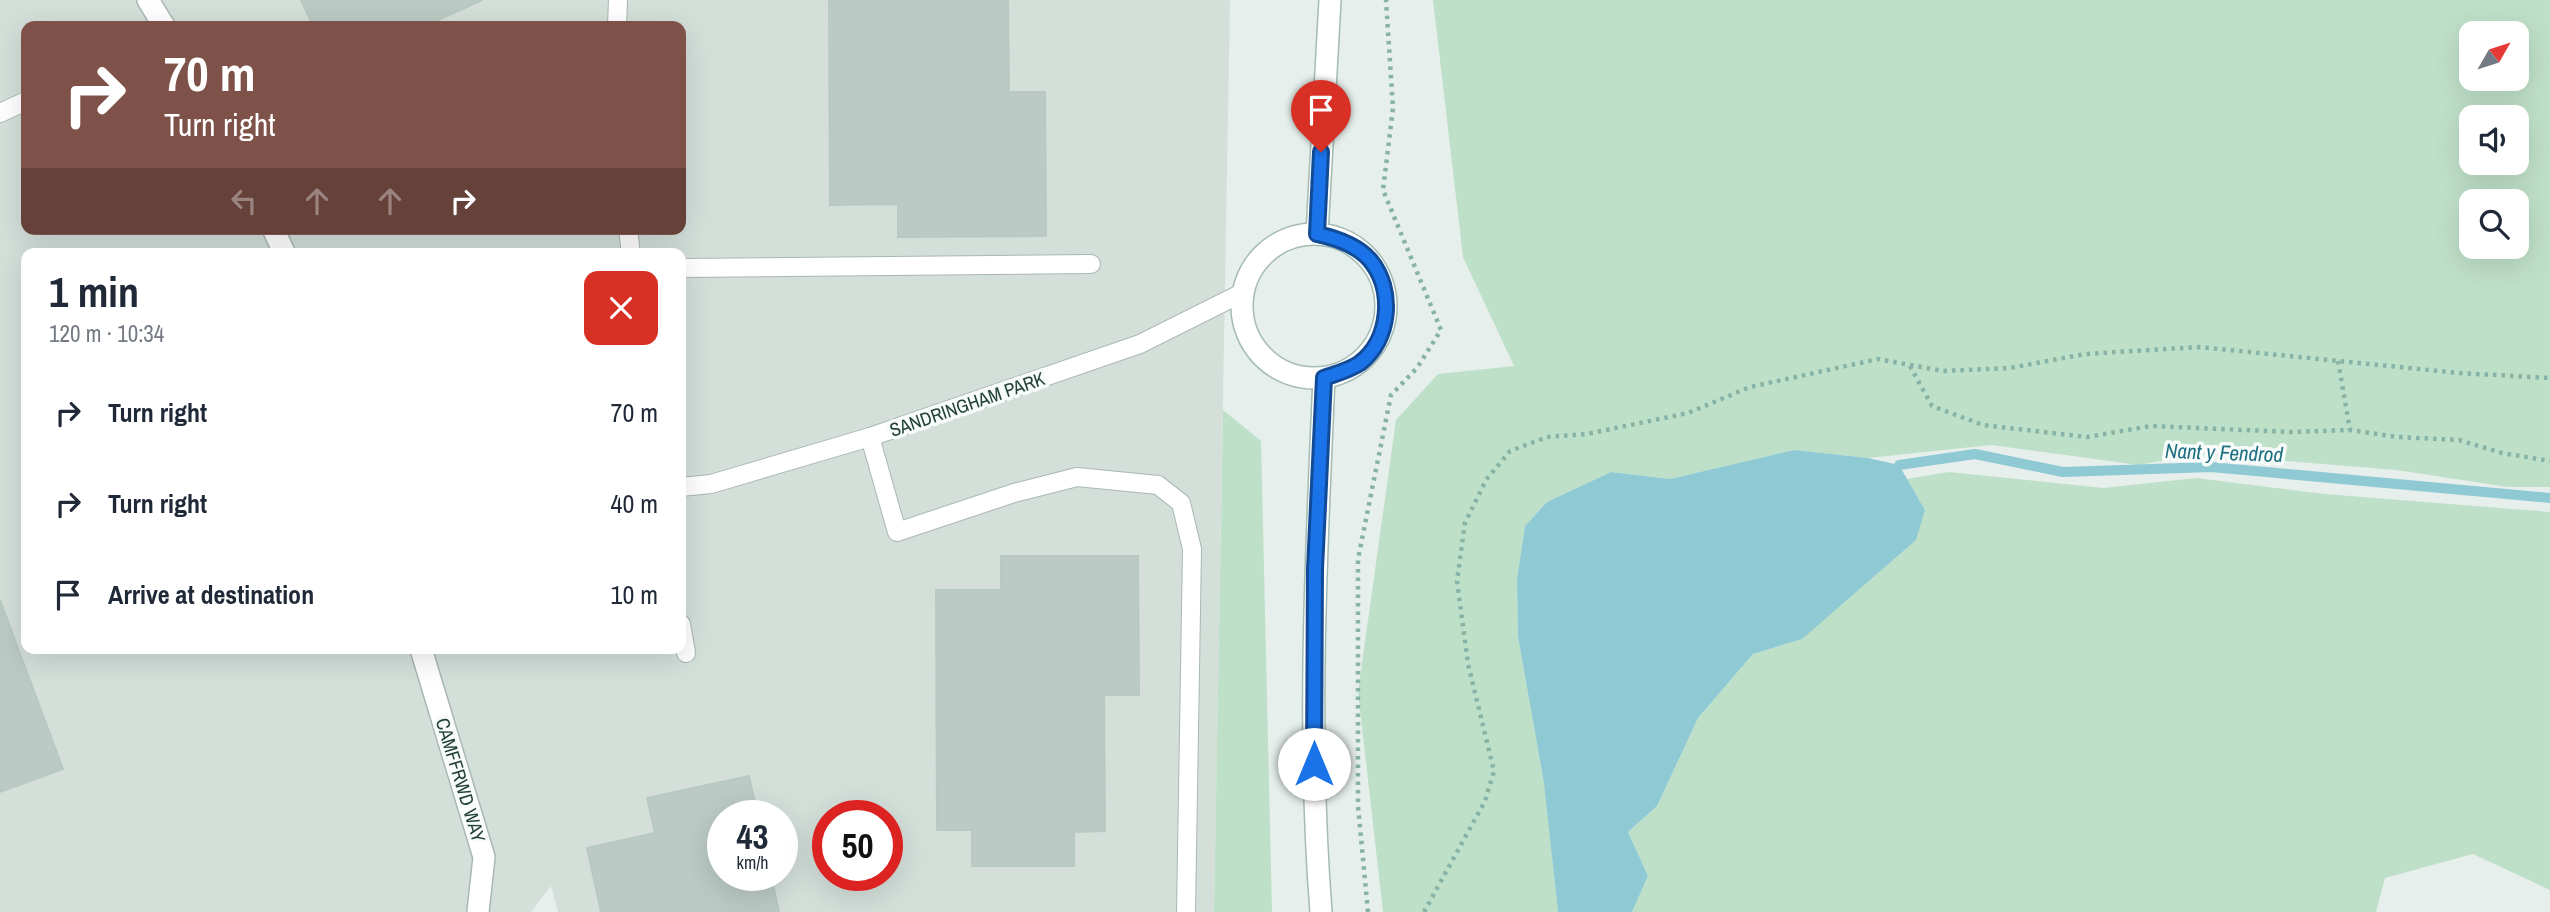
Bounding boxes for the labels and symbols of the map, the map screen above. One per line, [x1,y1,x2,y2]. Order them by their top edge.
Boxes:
north arrow [2459,21,2529,91]
pin [1291,80,1351,152]
street label: SANDRINGHAM PARK [886,365,1049,443]
water label: Nant y Fendrod [2165,436,2284,469]
street label: CAMFFRWD WAY [430,715,492,846]
position arrow [1277,727,1351,801]
speed limit sign: 50 [812,800,903,891]

